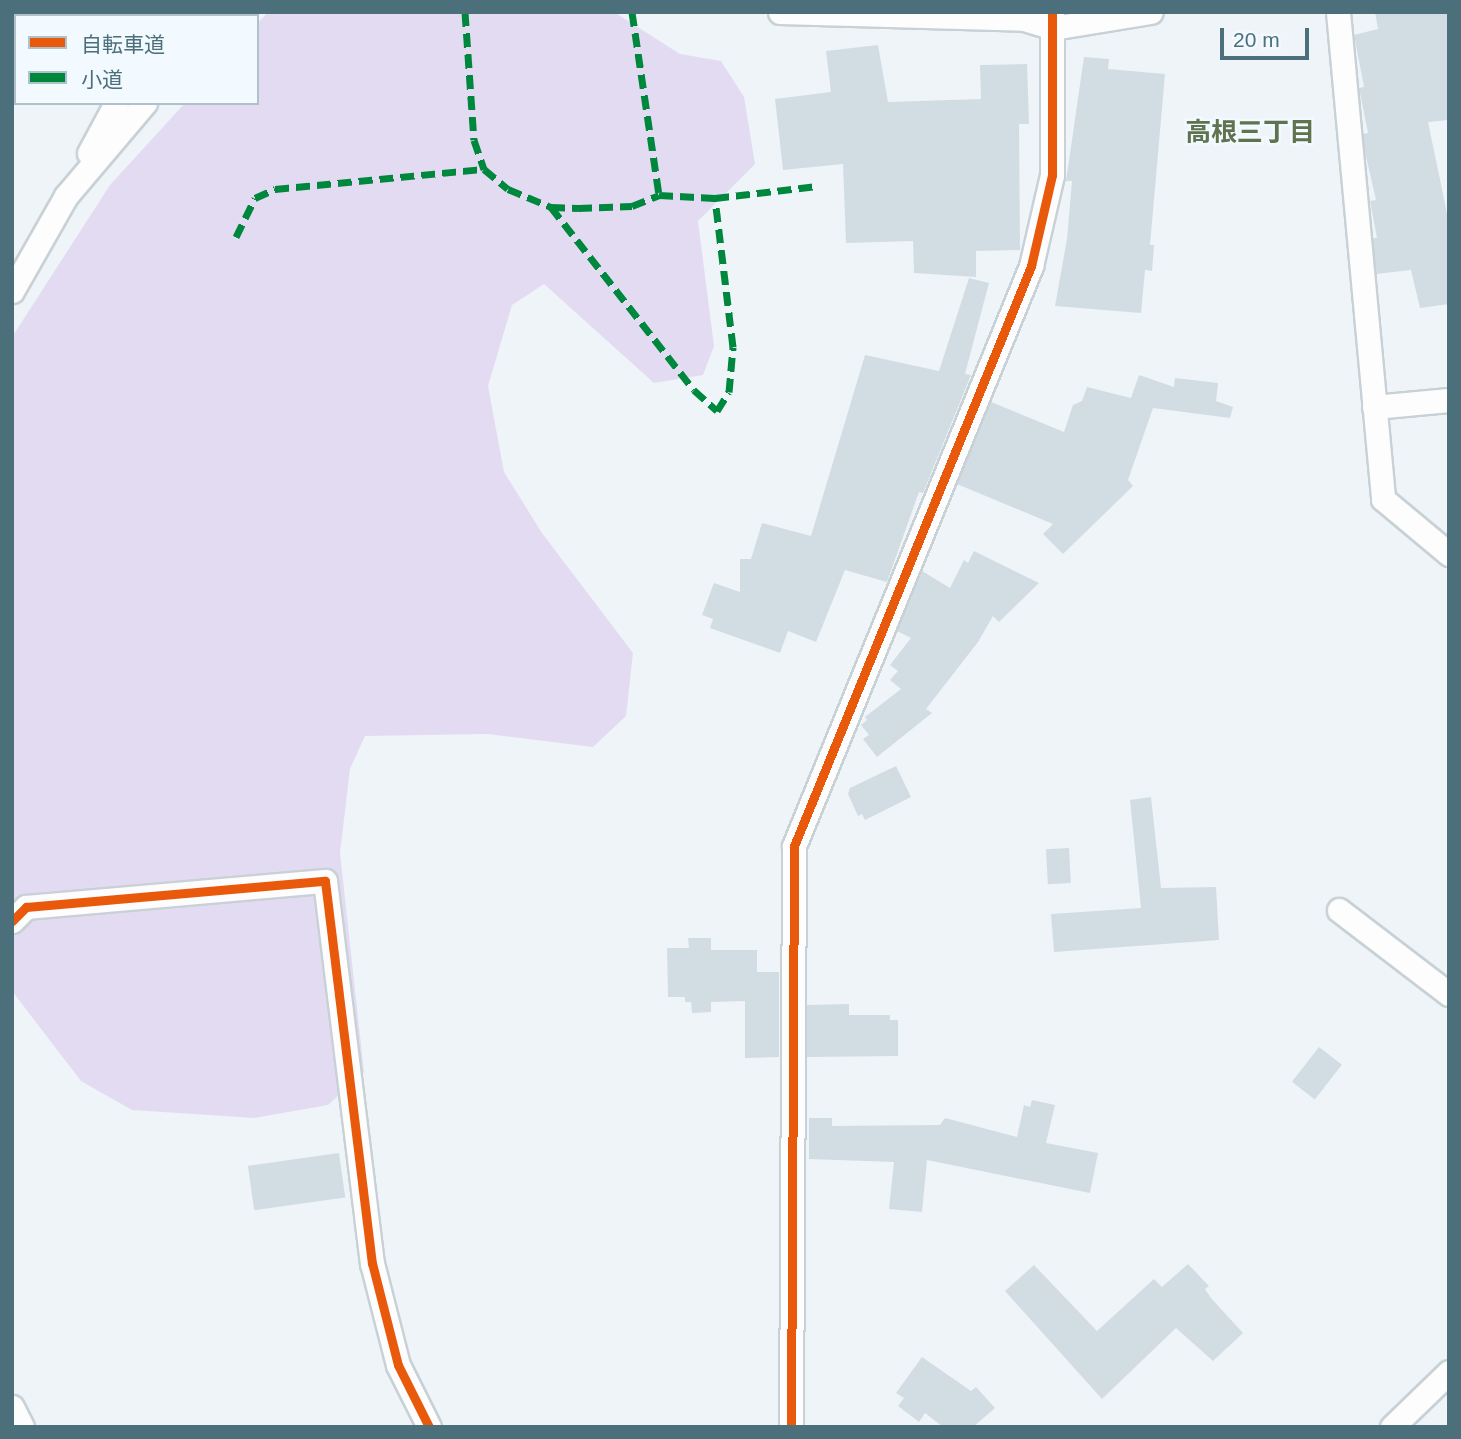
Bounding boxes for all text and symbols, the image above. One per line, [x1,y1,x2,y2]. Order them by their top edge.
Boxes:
legend [14,14,259,105]
scale bar [1223,14,1312,58]
text: 20 m [1233,28,1280,51]
text: 自転車道 [81,33,165,56]
text: 小道 [81,68,123,91]
district label: 高根三丁目 [1185,117,1315,149]

